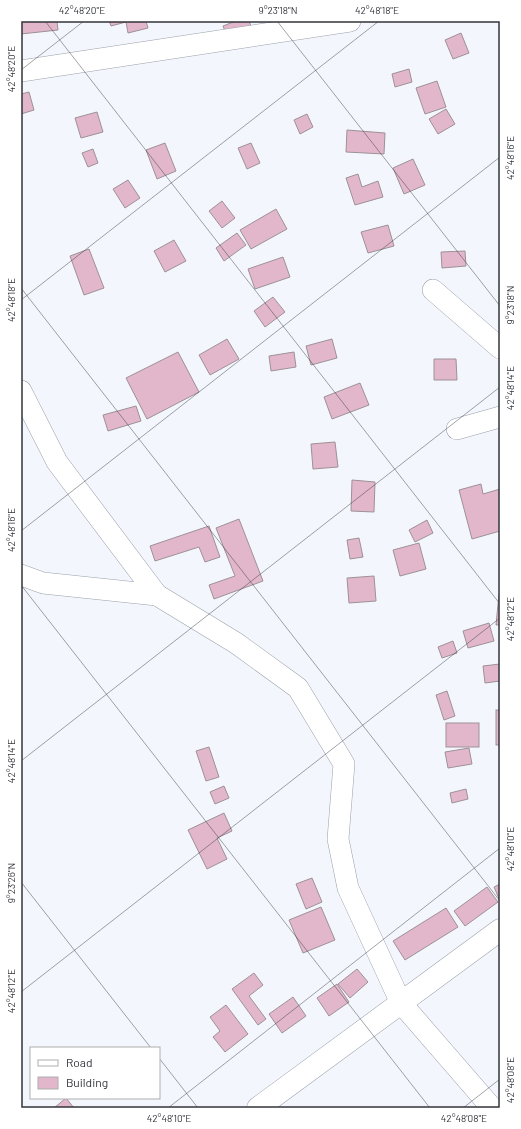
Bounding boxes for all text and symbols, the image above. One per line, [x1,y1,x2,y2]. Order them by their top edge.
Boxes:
text: 42°48'20"E [59,4,105,16]
text: 9°23'18"N [259,4,297,16]
text: 42°48'18"E [355,4,399,16]
text: 42°48'20"E [5,46,17,92]
text: 42°48'16"E [504,136,516,180]
text: 42°48'18"E [5,278,17,322]
text: 9°23'18"N [504,286,516,324]
text: 42°48'14"E [504,366,516,410]
text: 42°48'16"E [5,508,17,552]
text: 42°48'12"E [504,597,516,641]
text: 42°48'14"E [5,739,17,783]
text: 42°48'10"E [504,827,516,871]
text: 9°23'26"N [5,863,17,903]
text: 42°48'12"E [5,969,17,1013]
legend [30,1047,160,1099]
text: Road [66,1055,93,1069]
text: 42°48'08"E [504,1057,516,1103]
text: Building [66,1075,108,1089]
text: 42°48'10"E [147,1112,191,1124]
text: 42°48'08"E [441,1112,487,1124]

